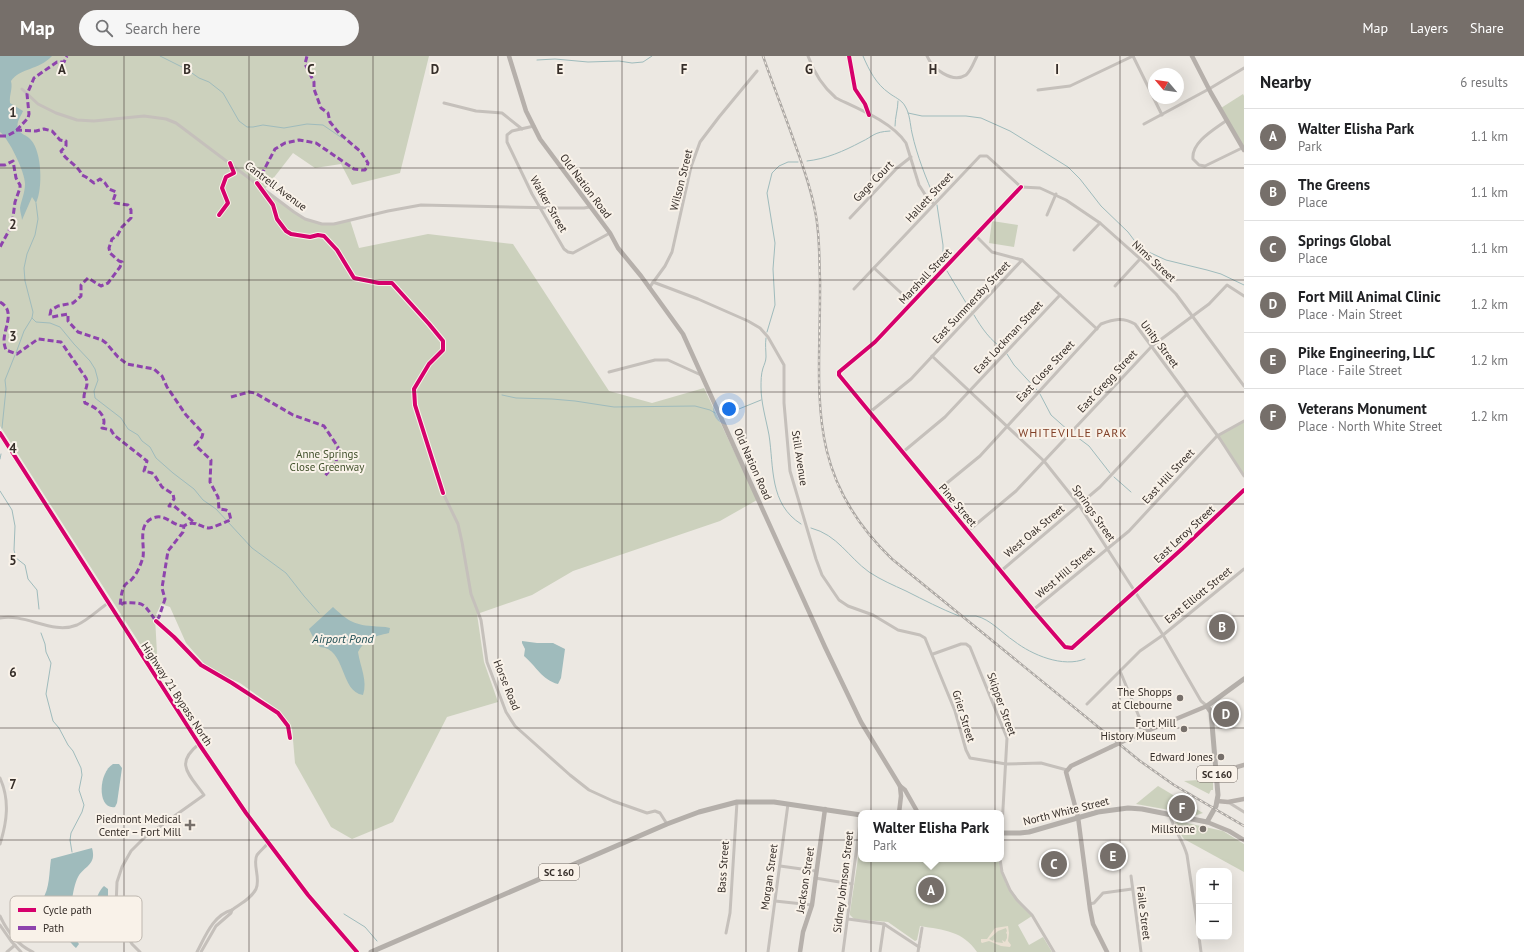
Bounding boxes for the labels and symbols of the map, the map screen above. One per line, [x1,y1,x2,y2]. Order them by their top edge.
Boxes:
text: A [58,61,66,78]
text: B [183,61,191,78]
text: C [307,61,315,78]
text: D [431,61,439,78]
text: E [557,61,564,78]
text: F [681,61,688,78]
text: G [805,61,813,78]
text: H [929,61,937,78]
text: I [1055,61,1059,78]
north arrow [1148,68,1184,104]
text: 1 [9,104,17,121]
street label: Wilson Street [667,148,695,212]
street label: Old Nation Road [557,151,615,221]
street label: Gage Court [850,157,896,205]
street label: Cantrell Avenue [242,158,310,214]
street label: Hallett Street [902,169,956,225]
street label: Walker Street [527,173,571,235]
text: 2 [9,216,17,233]
street label: Nims Street [1129,237,1179,285]
street label: Marshall Street [896,245,955,307]
street label: East Summersby Street [929,258,1013,346]
street label: East Lockman Street [970,297,1046,377]
street label: Unity Street [1138,318,1182,371]
text: 3 [9,328,17,345]
street label: East Close Street [1013,337,1077,405]
street label: East Gregg Street [1074,346,1140,416]
your location [719,399,739,419]
district label: WHITEVILLE PARK [1018,425,1128,440]
street label: Old Nation Road [731,426,775,502]
street label: Still Avenue [789,429,811,487]
text: 4 [9,440,17,457]
street label: East Hill Street [1139,445,1197,507]
park label: Anne Springs Close Greenway [290,447,365,474]
street label: Pine Street [936,481,980,530]
street label: Springs Street [1069,482,1119,544]
street label: West Oak Street [1001,502,1067,560]
street label: East Leroy Street [1151,502,1218,566]
street label: West Hill Street [1032,543,1098,601]
text: 5 [9,552,17,569]
street label: East Elliott Street [1162,563,1235,626]
pin: B [1209,612,1235,642]
water label: Airport Pond [311,631,375,646]
street label: Highway 21 Bypass North [138,640,216,748]
street label: Horse Road [490,658,524,712]
text: 6 [9,664,17,681]
street label: Skipper Street [984,670,1020,738]
place label: The Shopps at Clebourne [1112,685,1172,712]
street label: Grier Street [949,688,979,744]
marker: The Shopps at Clebourne [1175,693,1185,703]
pin: D [1213,699,1239,729]
place label: Fort Mill History Museum [1100,716,1177,743]
marker: Fort Mill History Museum [1179,724,1189,734]
place label: Edward Jones [1150,750,1213,764]
marker: Edward Jones [1216,752,1226,762]
road number: SC 160 [1197,766,1237,782]
text: 7 [9,776,17,793]
street label: North White Street [1022,793,1111,828]
pin: F [1169,793,1195,823]
place label: Piedmont Medical Center – Fort Mill [96,812,182,839]
marker: Piedmont Medical Center – Fort Mill [184,819,196,831]
place label: Millstone [1151,822,1195,836]
marker: Millstone [1198,824,1208,834]
street label: Sidney Johnson Street [830,830,856,934]
street label: Bass Street [714,840,732,894]
pin: E [1100,841,1126,871]
street label: Morgan Street [757,843,781,911]
street label: Jackson Street [793,846,817,915]
pin: C [1041,849,1067,879]
road number: SC 160 [539,864,579,880]
pin: A [918,875,944,905]
street label: Faile Street [1134,885,1154,941]
legend [10,896,142,942]
text: Cycle path [43,903,92,917]
text: Path [43,921,64,935]

